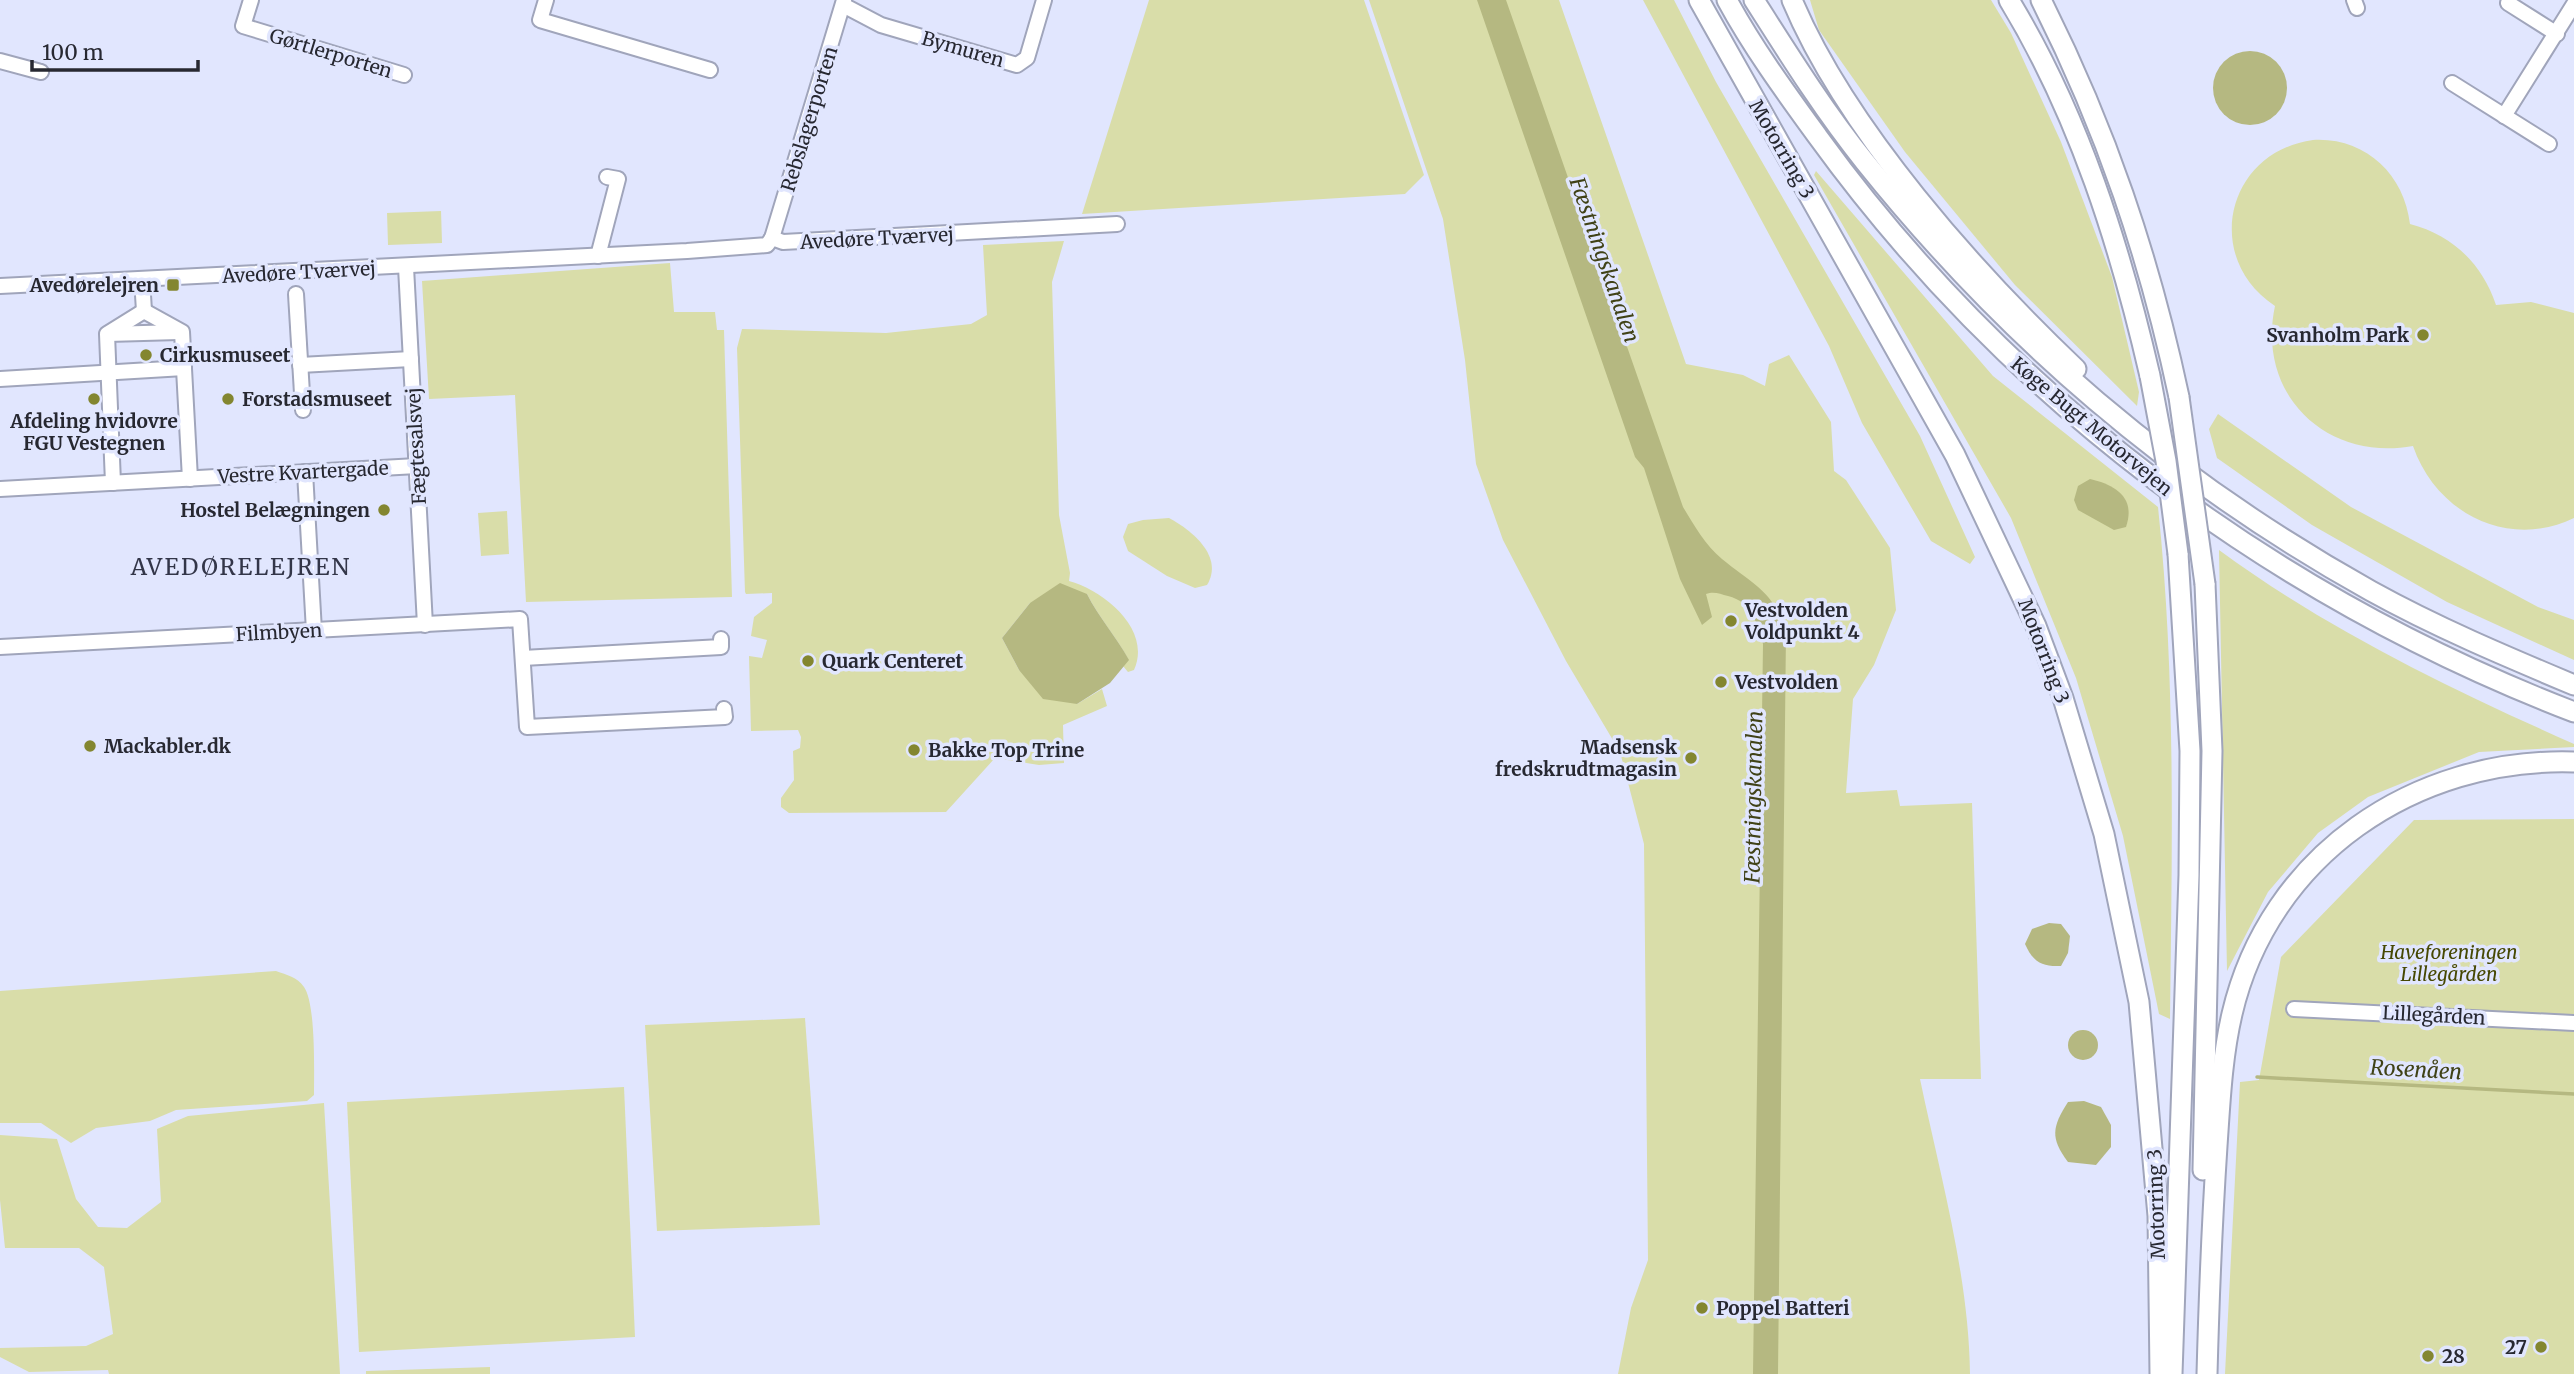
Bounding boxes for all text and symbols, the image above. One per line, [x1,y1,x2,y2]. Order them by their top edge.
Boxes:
street label: Gørtlerporten [267,23,396,83]
street label: Bymuren [919,26,1007,72]
scale bar [32,28,198,72]
text: 100 m [42,39,104,66]
street label: Rebslagerporten [776,43,843,195]
street label: Motorring 3 [1744,95,1820,203]
water label: Fæstningskanalen [1563,173,1645,346]
street label: Avedøre Tværvej [799,222,954,254]
street label: Avedøre Tværvej [221,256,376,288]
place label: Avedørelejren [29,273,159,297]
marker: Avedørelejren [165,277,181,293]
place label: Svanholm Park [2266,323,2410,347]
marker: Svanholm Park [2415,327,2431,343]
place label: Cirkusmuseet [160,343,291,367]
marker: Cirkusmuseet [138,347,154,363]
street label: Køge Bugt Motorvejen [2006,351,2178,501]
place label: Forstadsmuseet [242,387,392,411]
street label: Fægtesalsvej [401,387,431,505]
marker: Afdeling hvidovre FGU Vestegnen [86,391,102,407]
marker: Forstadsmuseet [220,391,236,407]
place label: Afdeling hvidovre FGU Vestegnen [9,409,178,455]
street label: Vestre Kvartergade [216,456,389,489]
place label: Hostel Belægningen [180,498,370,522]
marker: Hostel Belægningen [376,502,392,518]
district label: AVEDØRELEJREN [130,552,351,581]
street label: Motorring 3 [2013,595,2075,707]
place label: Vestvolden Voldpunkt 4 [1744,598,1860,644]
marker: Vestvolden Voldpunkt 4 [1723,613,1739,629]
street label: Filmbyen [235,618,323,646]
place label: Quark Centeret [822,649,964,673]
marker: Quark Centeret [800,653,816,669]
place label: Vestvolden [1734,670,1838,694]
marker: Vestvolden [1713,674,1729,690]
water label: Fæstningskanalen [1738,710,1769,885]
place label: Mackabler.dk [104,734,232,758]
place label: Madsensk fredskrudtmagasin [1495,735,1678,781]
marker: Mackabler.dk [82,738,98,754]
place label: Bakke Top Trine [928,738,1084,762]
marker: Bakke Top Trine [906,742,922,758]
marker: Madsensk fredskrudtmagasin [1683,750,1699,766]
park label: Haveforeningen Lillegården [2379,940,2518,986]
street label: Lillegården [2382,1000,2487,1030]
water label: Rosenåen [2369,1054,2463,1085]
street label: Motorring 3 [2142,1148,2170,1260]
place label: Poppel Batteri [1716,1296,1850,1320]
marker: Poppel Batteri [1694,1300,1710,1316]
place label: 27 [2505,1335,2527,1359]
marker: 27 [2533,1339,2549,1355]
place label: 28 [2442,1344,2465,1368]
marker: 28 [2420,1348,2436,1364]

